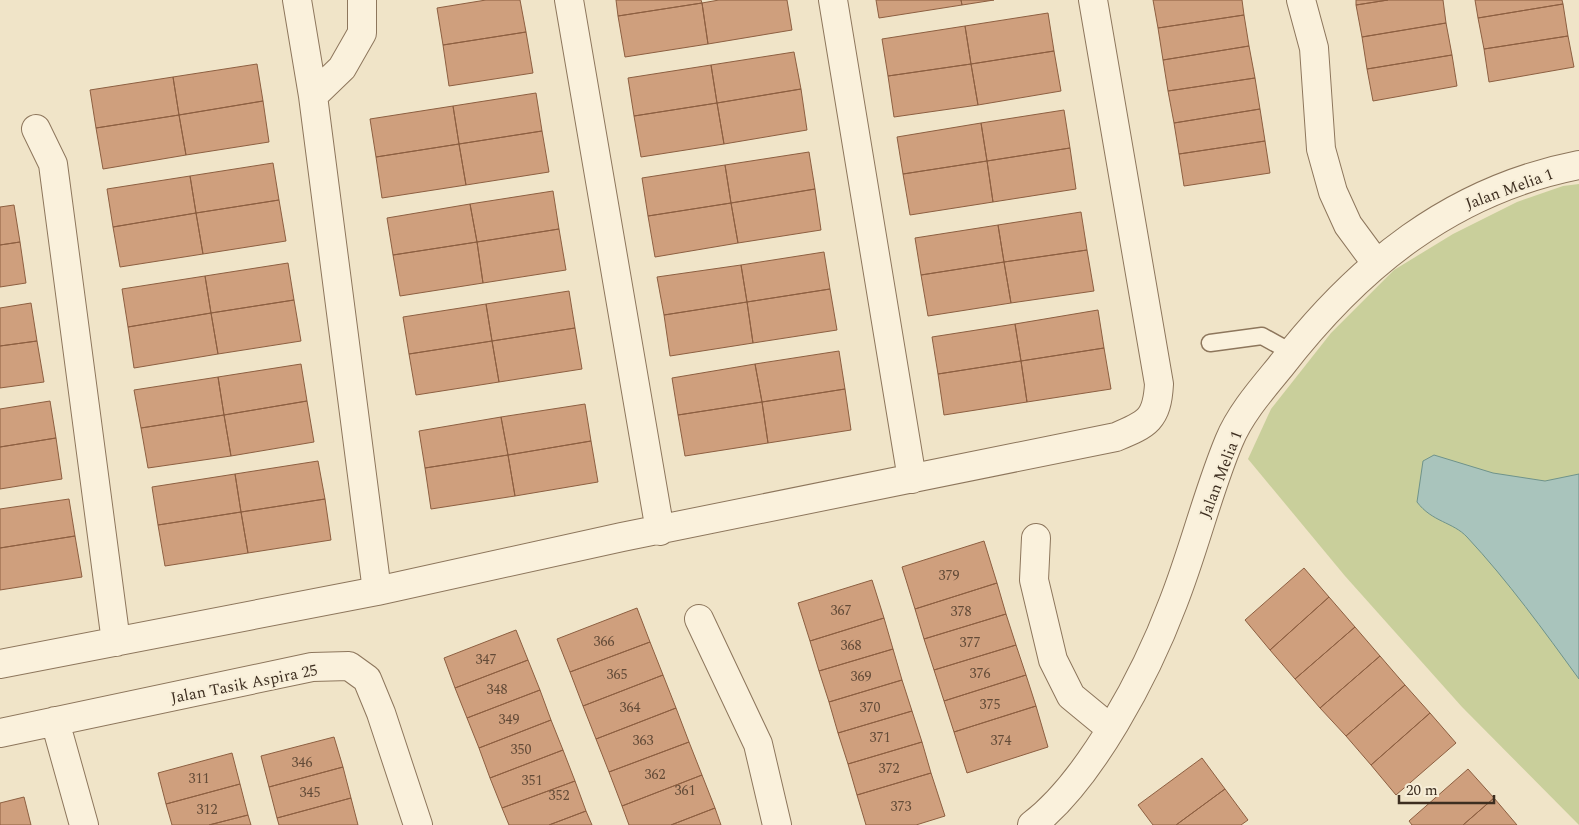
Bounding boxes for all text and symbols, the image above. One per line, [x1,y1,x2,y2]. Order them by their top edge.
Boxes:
street label: Jalan Melia 1 [1462,162,1557,216]
street label: Jalan Melia 1 [1193,427,1249,522]
house number: 379 [939,565,960,586]
house number: 367 [831,600,852,621]
house number: 378 [951,601,972,622]
house number: 366 [594,631,615,652]
house number: 377 [960,632,981,653]
house number: 368 [841,635,862,656]
house number: 347 [476,649,497,670]
street label: Jalan Tasik Aspira 25 [169,658,320,710]
house number: 376 [970,663,991,684]
house number: 365 [607,664,628,685]
house number: 369 [851,666,872,687]
house number: 348 [487,679,508,700]
house number: 375 [980,694,1001,715]
house number: 364 [620,697,641,718]
house number: 370 [860,697,881,718]
house number: 349 [499,709,520,730]
house number: 371 [870,727,891,748]
house number: 363 [633,730,654,751]
house number: 374 [991,730,1012,751]
house number: 350 [511,739,532,760]
house number: 346 [292,752,313,773]
house number: 372 [879,758,900,779]
house number: 362 [645,764,666,785]
house number: 311 [189,768,210,789]
house number: 351 [522,770,543,791]
scale bar [1399,772,1494,804]
text: 20 m [1406,779,1438,802]
house number: 361 [675,780,696,801]
house number: 345 [300,782,321,803]
house number: 352 [549,785,570,806]
house number: 373 [891,796,912,817]
house number: 312 [197,799,218,820]

